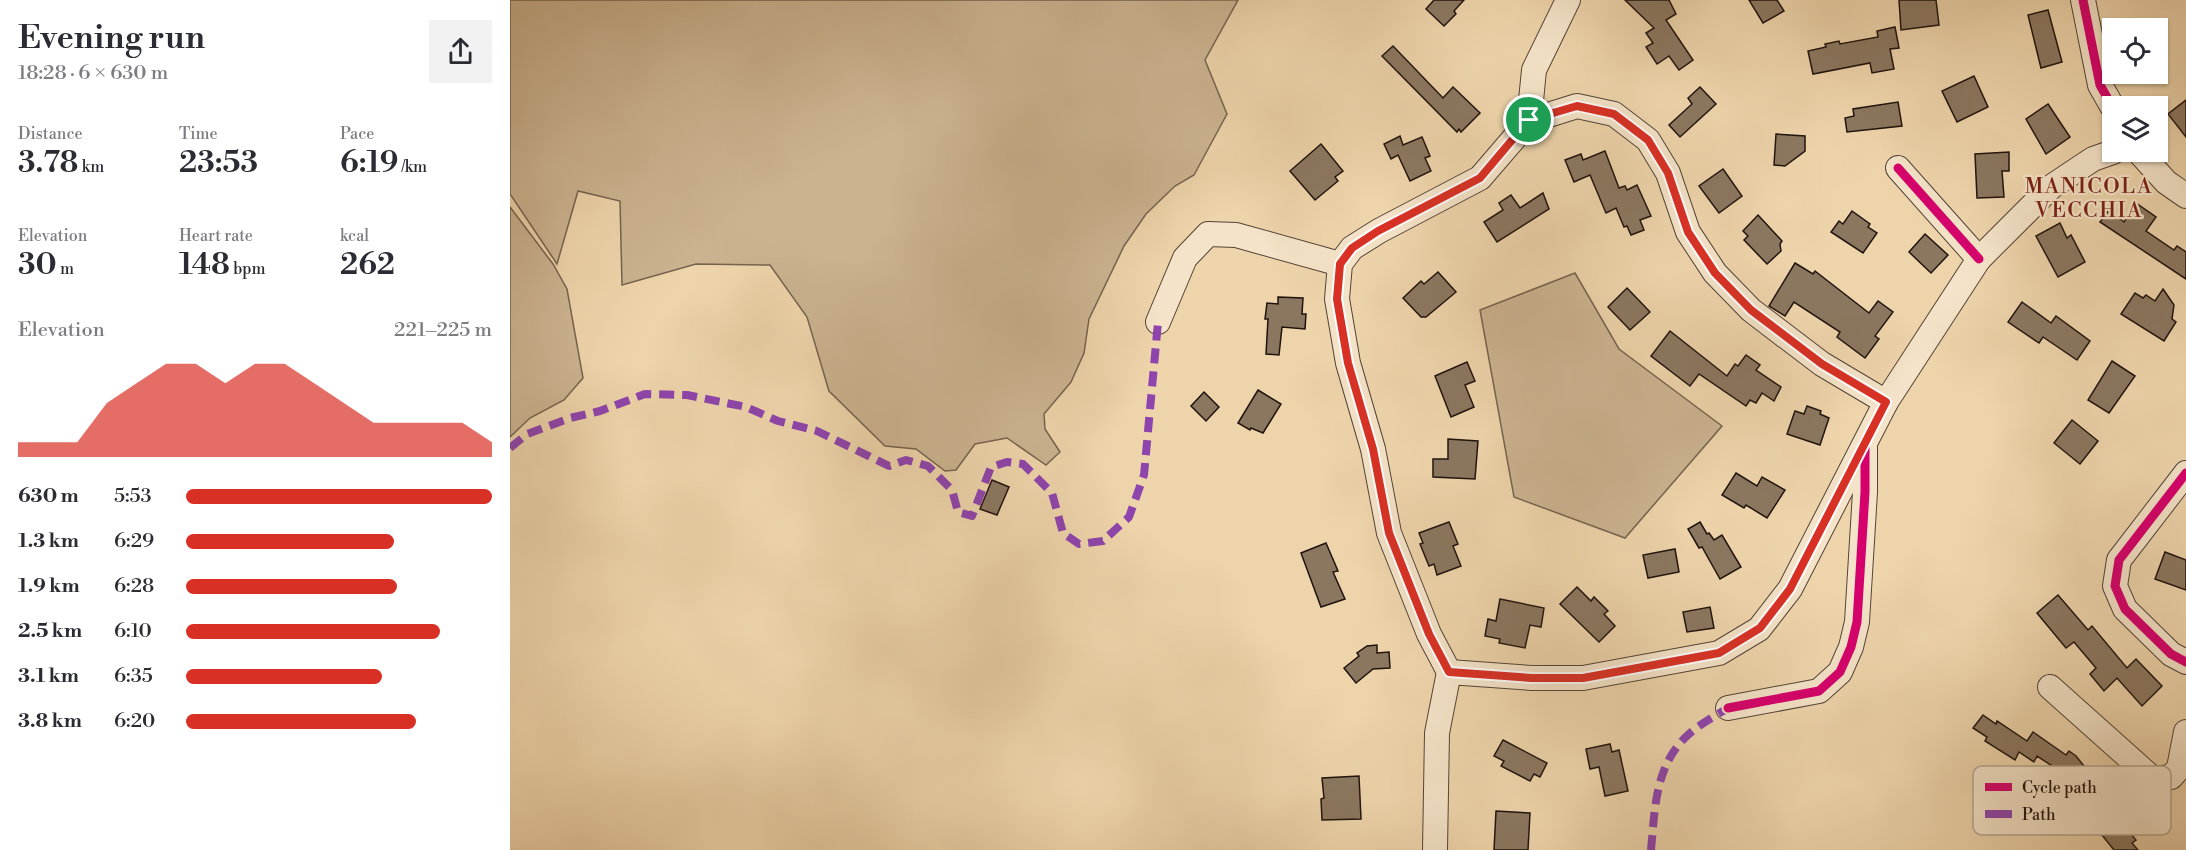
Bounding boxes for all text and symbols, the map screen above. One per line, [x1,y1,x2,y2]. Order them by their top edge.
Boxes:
text: Evening run [18,18,205,59]
map controls [2102,18,2168,162]
button: locate [2102,18,2168,84]
button: share [429,20,492,83]
text: 18:28 · 6 × 630 m [18,61,168,86]
pin [1503,94,1554,145]
button: layers [2102,96,2168,162]
icon: arrive [1512,103,1545,136]
text: Distance [18,124,83,144]
text: Time [179,124,218,144]
text: Pace [340,124,374,144]
text: 3.78 [18,144,78,182]
text: 23:53 [179,144,258,182]
text: 6:19 [340,144,398,182]
text: km [78,157,104,177]
text: /km [398,157,427,177]
district label: MANICOLA VECCHIA [2025,174,2153,224]
text: Elevation [18,226,87,246]
text: Heart rate [179,226,253,246]
text: kcal [340,226,369,246]
text: 30 [18,246,57,284]
text: 148 [179,246,230,284]
text: 262 [340,246,395,284]
text: m [57,259,74,279]
text: bpm [230,259,266,279]
text: Elevation [18,318,105,343]
text: 221–225 m [394,318,492,343]
text: 630 m [18,484,79,509]
text: 5:53 [114,484,152,509]
text: 1.3 km [18,529,79,554]
text: 6:29 [114,529,154,554]
text: 1.9 km [18,574,80,599]
text: 6:28 [114,574,154,599]
text: 2.5 km [18,619,82,644]
text: 6:10 [114,619,152,644]
text: 3.1 km [18,664,79,689]
text: 6:35 [114,664,153,689]
text: 3.8 km [18,709,82,734]
text: 6:20 [114,709,155,734]
legend [1973,766,2171,835]
text: Cycle path [2022,778,2097,798]
text: Path [2022,805,2056,825]

